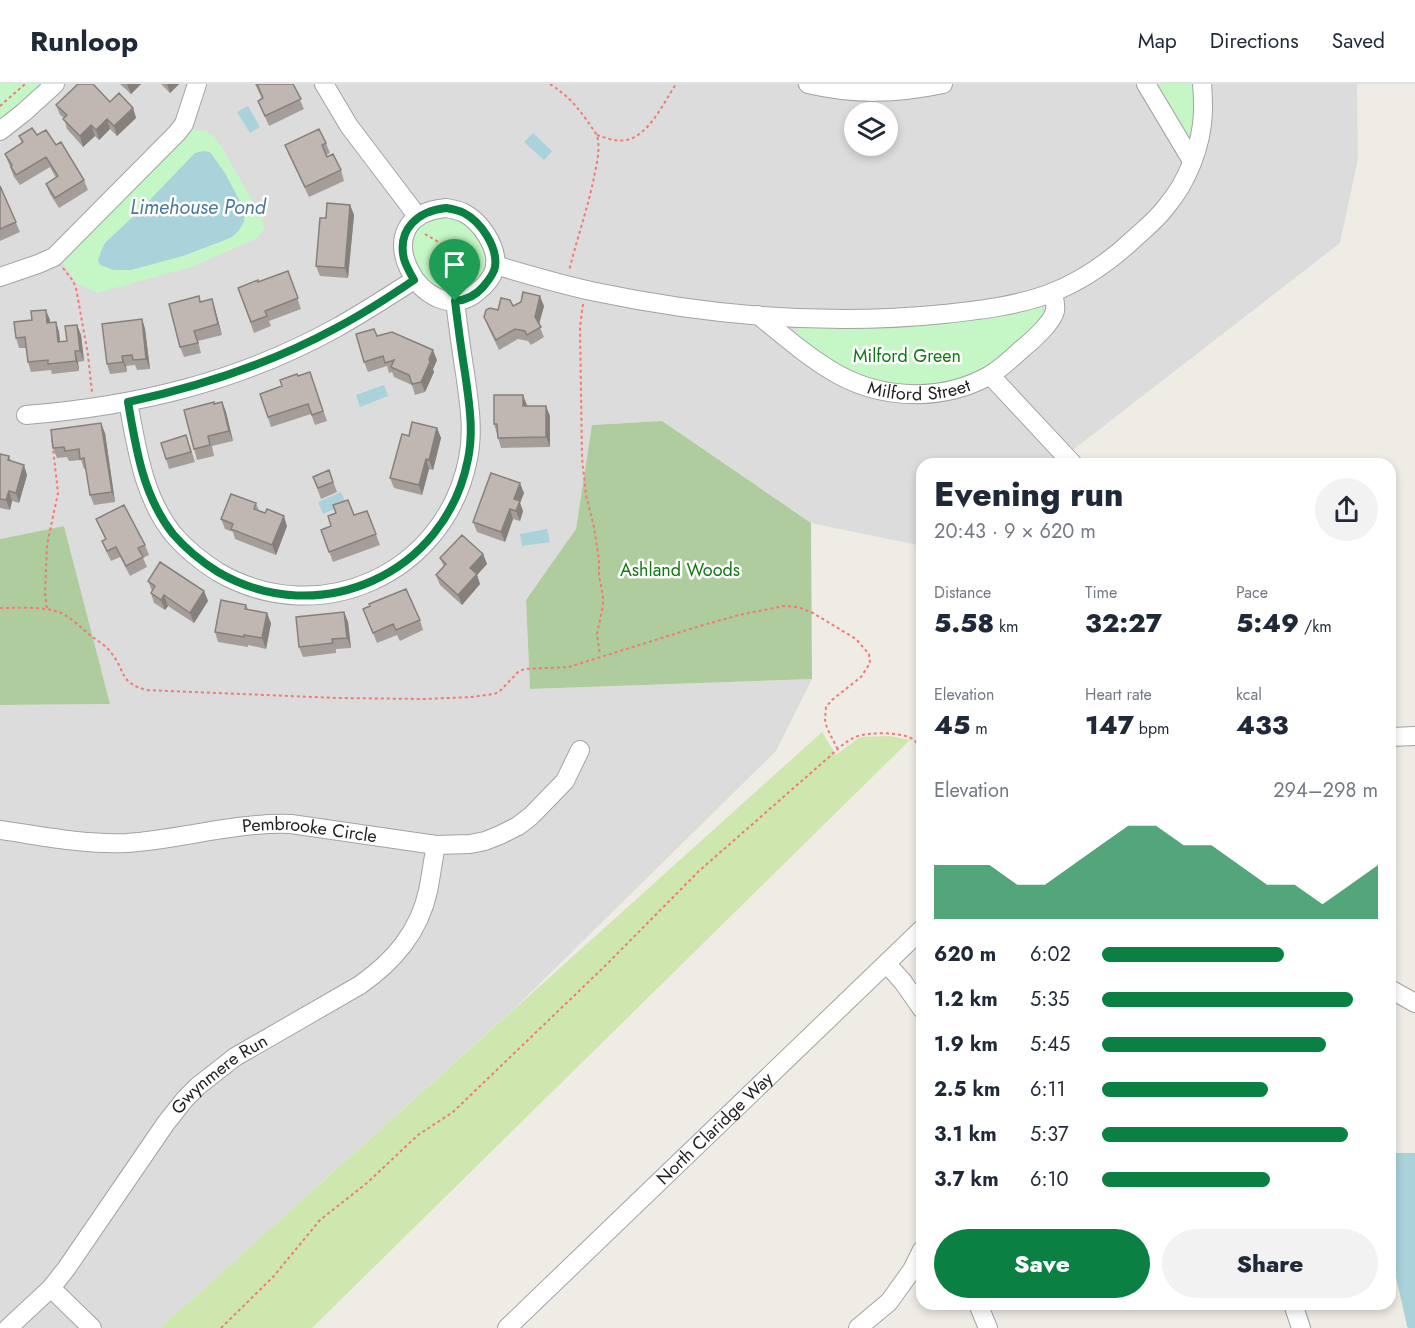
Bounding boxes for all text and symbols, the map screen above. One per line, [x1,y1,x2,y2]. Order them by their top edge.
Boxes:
text: Runloop [30,21,138,62]
text: Map [1138,26,1177,56]
text: Directions [1210,26,1299,56]
text: Saved [1332,26,1385,56]
map controls [844,102,898,156]
button: layers [844,102,898,156]
water label: Limehouse Pond [130,193,267,222]
pin [429,239,480,301]
icon: arrive [438,248,471,281]
park label: Milford Green [853,343,961,369]
street label: Milford Street [865,372,975,407]
text: Evening run [934,471,1124,518]
button: share [1315,478,1378,541]
text: 20:43 · 9 × 620 m [934,517,1096,546]
park label: Ashland Woods [620,557,740,583]
text: Distance [934,581,991,604]
text: Time [1085,581,1117,604]
text: Pace [1236,581,1268,604]
text: 5.58 [934,604,994,642]
text: 32:27 [1085,604,1162,642]
text: 5:49 [1236,604,1299,642]
text: km [994,615,1019,638]
text: /km [1299,615,1332,638]
text: Elevation [934,683,994,706]
text: Heart rate [1085,683,1152,706]
text: kcal [1236,683,1262,706]
text: 45 [934,706,970,744]
text: 147 [1085,706,1134,744]
text: 433 [1236,706,1288,744]
text: m [970,717,988,740]
text: bpm [1134,717,1170,740]
text: Elevation [934,776,1009,805]
text: 294–298 m [1273,776,1378,805]
street label: Pembrooke Circle [241,811,379,849]
text: 620 m [934,940,996,969]
text: 6:02 [1030,940,1071,969]
text: 1.2 km [934,985,998,1014]
text: 5:35 [1030,985,1069,1014]
street label: Gwynmere Run [165,1028,272,1120]
text: 1.9 km [934,1030,998,1059]
text: 5:45 [1030,1030,1070,1059]
street label: North Claridge Way [650,1066,779,1191]
text: 2.5 km [934,1075,1000,1104]
text: 6:11 [1030,1075,1066,1104]
text: 3.1 km [934,1120,997,1149]
text: 5:37 [1030,1120,1068,1149]
text: 3.7 km [934,1165,999,1194]
text: 6:10 [1030,1165,1069,1194]
button: Save [934,1229,1150,1298]
button: Share [1162,1229,1378,1298]

